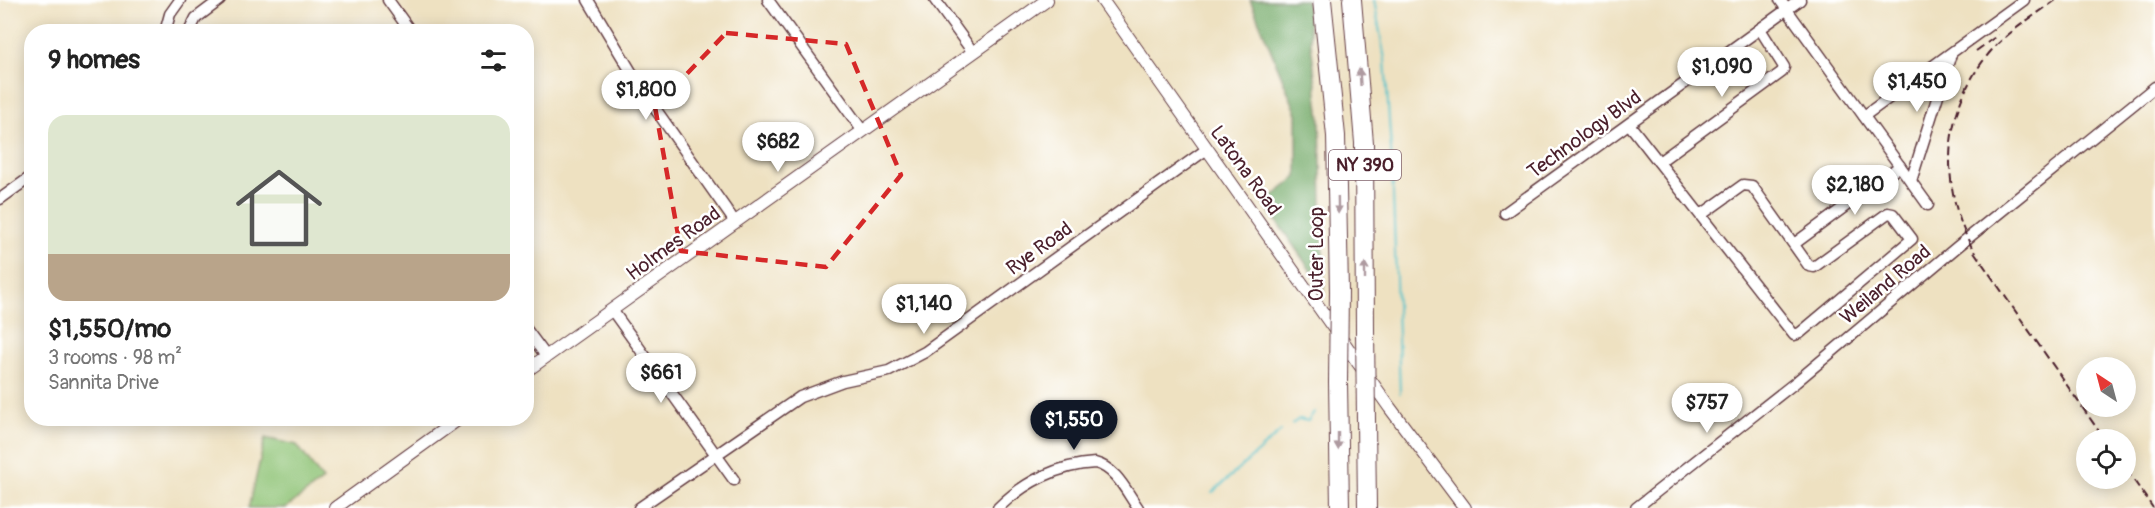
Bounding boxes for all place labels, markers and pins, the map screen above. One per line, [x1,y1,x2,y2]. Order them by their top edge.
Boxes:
pin: $1,090 [1673,47,1771,98]
pin: $1,450 [1868,62,1966,113]
pin: $1,800 [597,70,695,121]
pin: $682 [742,122,814,173]
pin: $2,180 [1806,165,1904,216]
pin: $1,140 [875,284,973,335]
pin: $661 [625,353,697,404]
pin: $757 [1671,383,1743,434]
pin: $1,550 [1025,400,1123,451]

